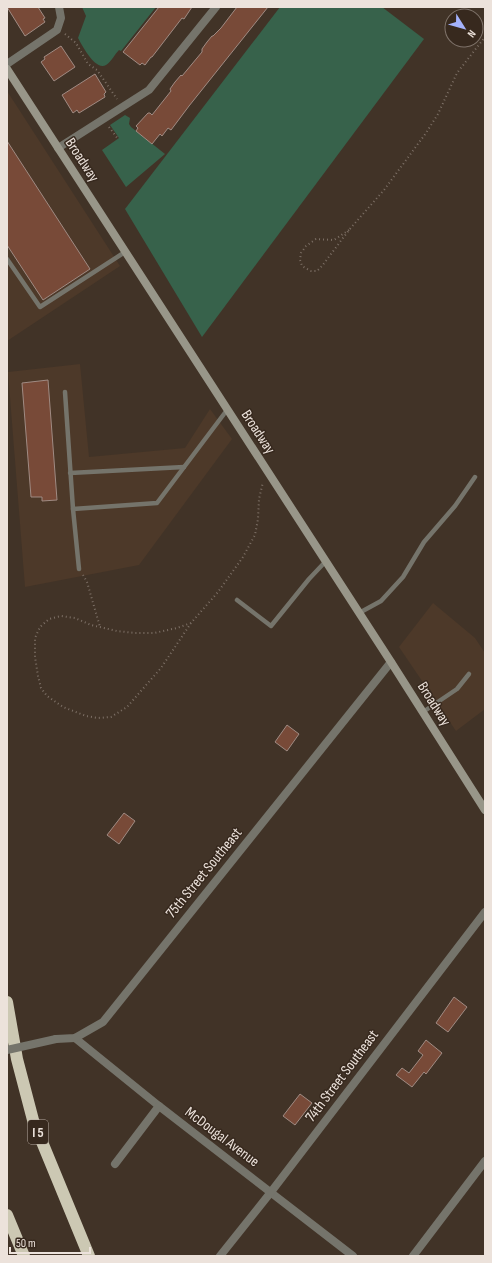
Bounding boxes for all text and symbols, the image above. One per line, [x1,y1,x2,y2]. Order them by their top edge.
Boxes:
north arrow [444,8,484,48]
text: N [465,27,479,40]
street label: Broadway [61,134,103,186]
street label: Broadway [237,406,279,458]
street label: Broadway [413,678,455,730]
street label: 75th Street Southeast [162,824,247,922]
street label: 74th Street Southeast [301,1026,383,1126]
street label: McDougal Avenue [181,1103,263,1171]
road number: I 5 [28,1120,48,1144]
scale bar [10,1229,90,1255]
text: 50 m [16,1236,36,1251]

